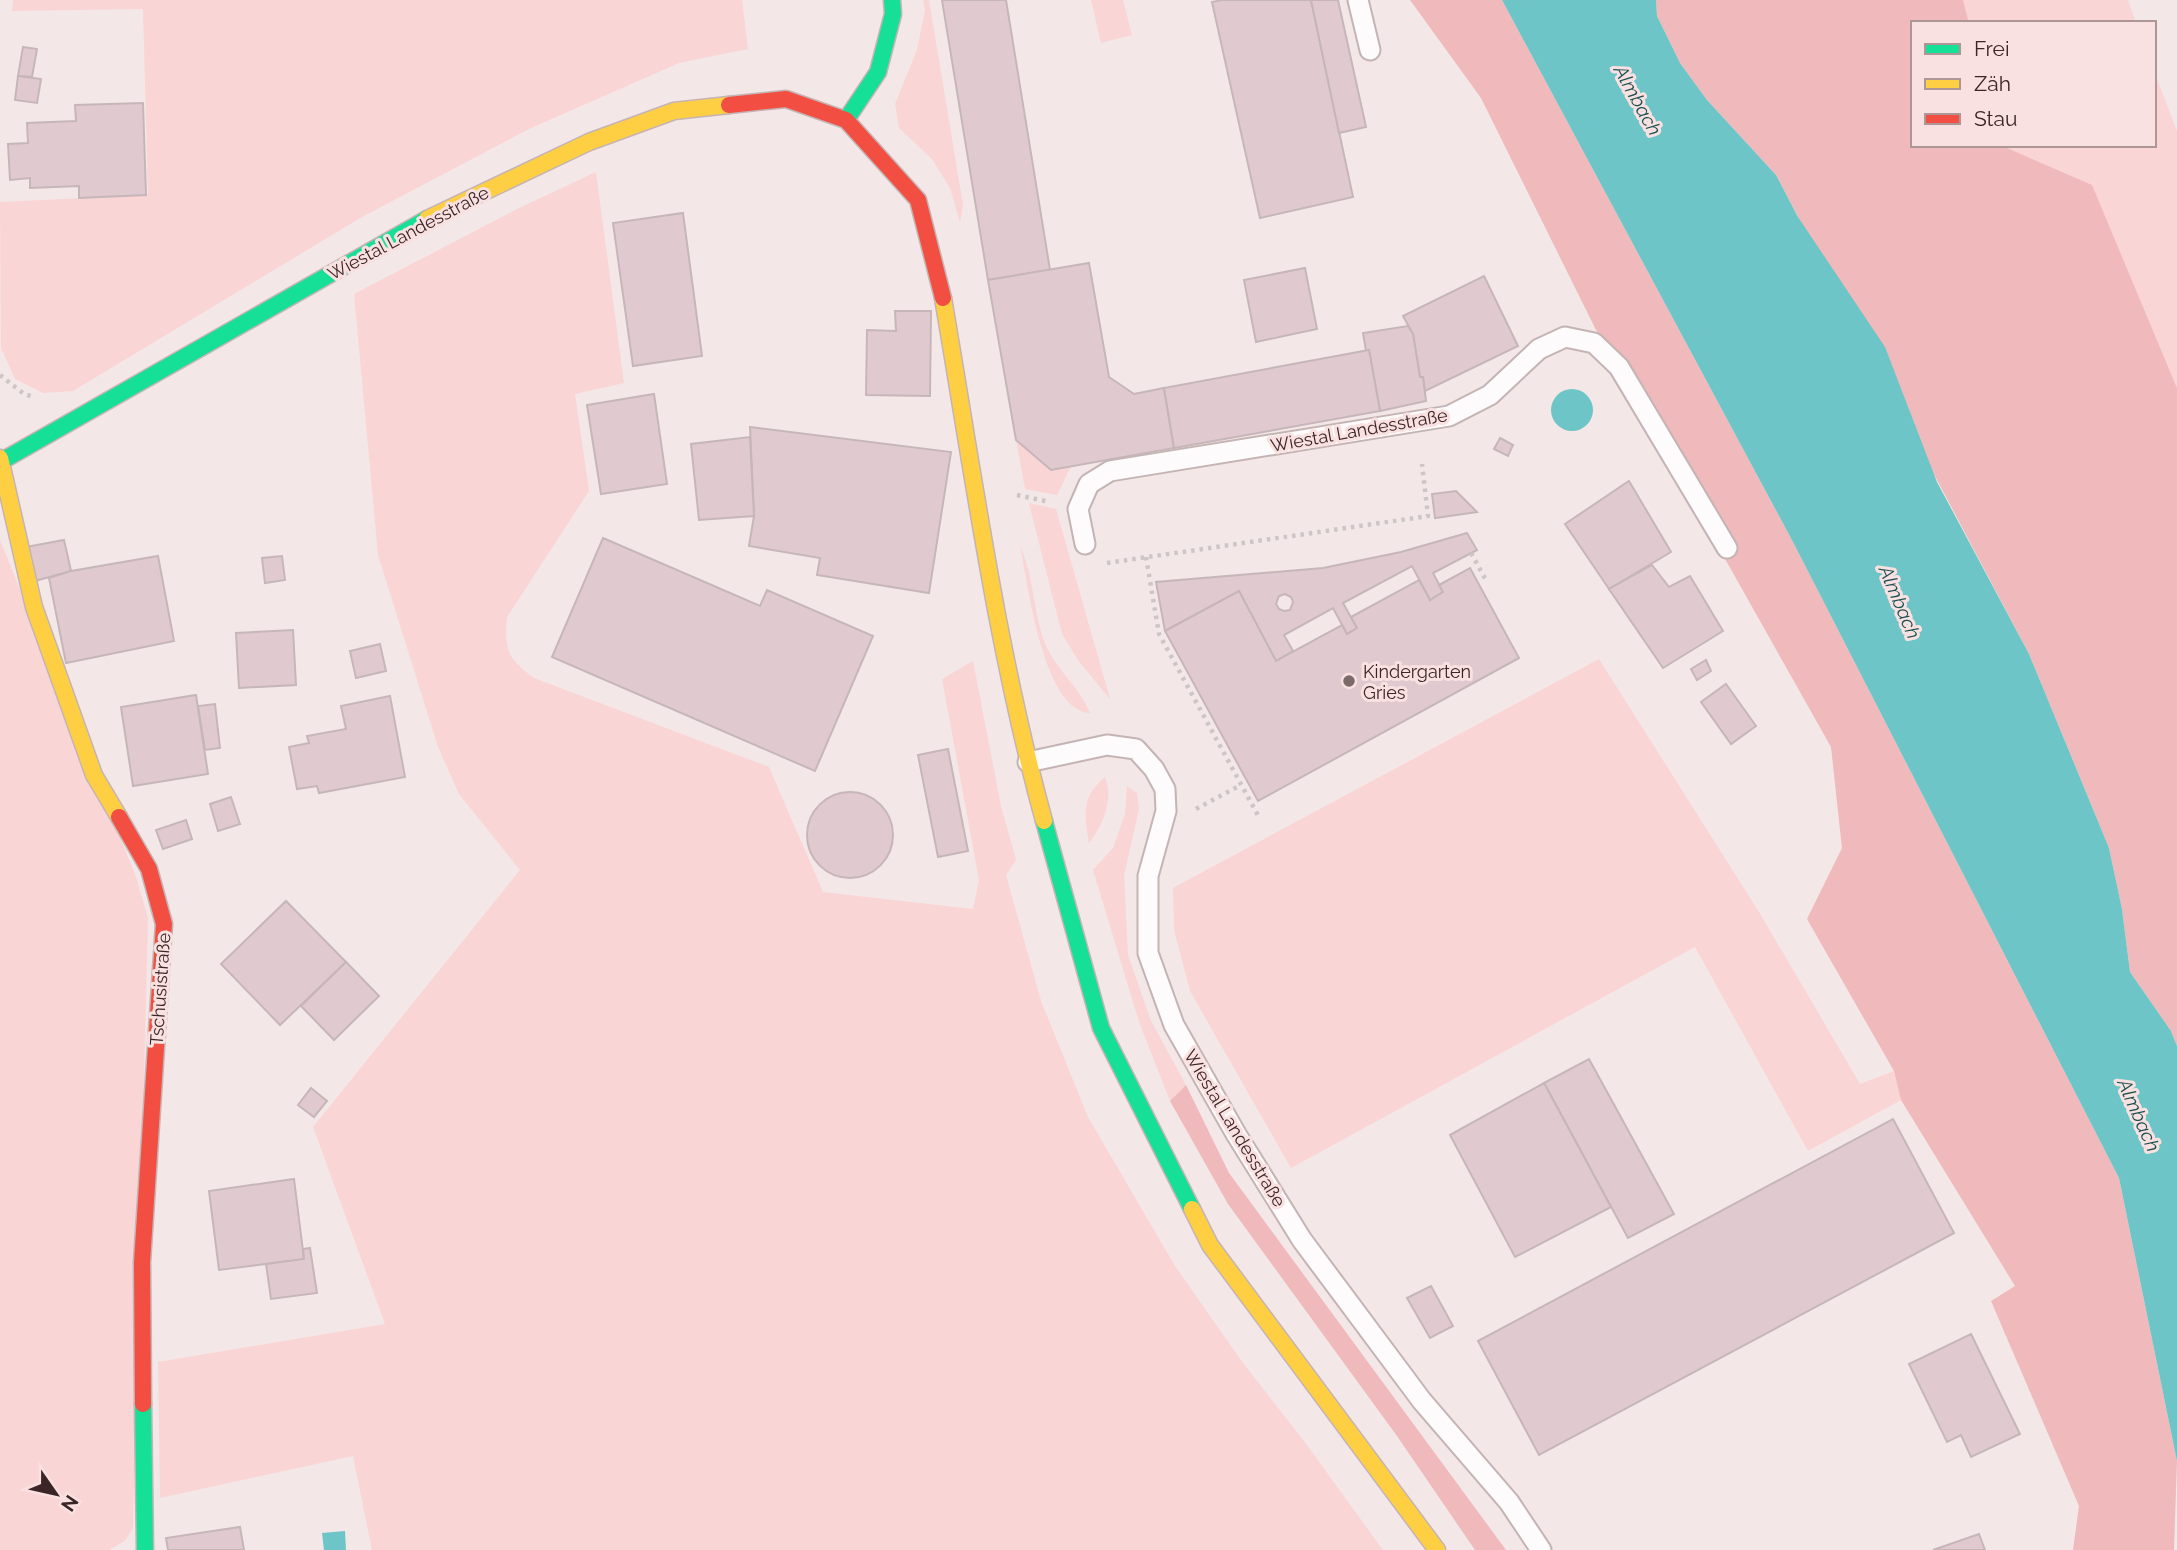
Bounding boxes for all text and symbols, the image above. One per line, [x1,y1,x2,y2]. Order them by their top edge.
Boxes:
legend [1911,21,2156,147]
text: Frei [1974,36,2010,61]
water label: Almbach [1609,60,1666,139]
text: Zäh [1974,71,2011,96]
text: Stau [1974,106,2018,131]
street label: Wiestal Landesstraße [324,181,492,284]
street label: Wiestal Landesstraße [1269,404,1450,456]
water label: Almbach [1874,561,1925,642]
place label: Kindergarten Gries [1363,661,1471,703]
marker: Kindergarten Gries [1341,673,1357,689]
street label: Tschusistraße [146,932,174,1046]
street label: Wiestal Landesstraße [1180,1046,1290,1211]
water label: Almbach [2113,1074,2165,1155]
north arrow [21,1459,91,1529]
text: N [57,1491,83,1516]

